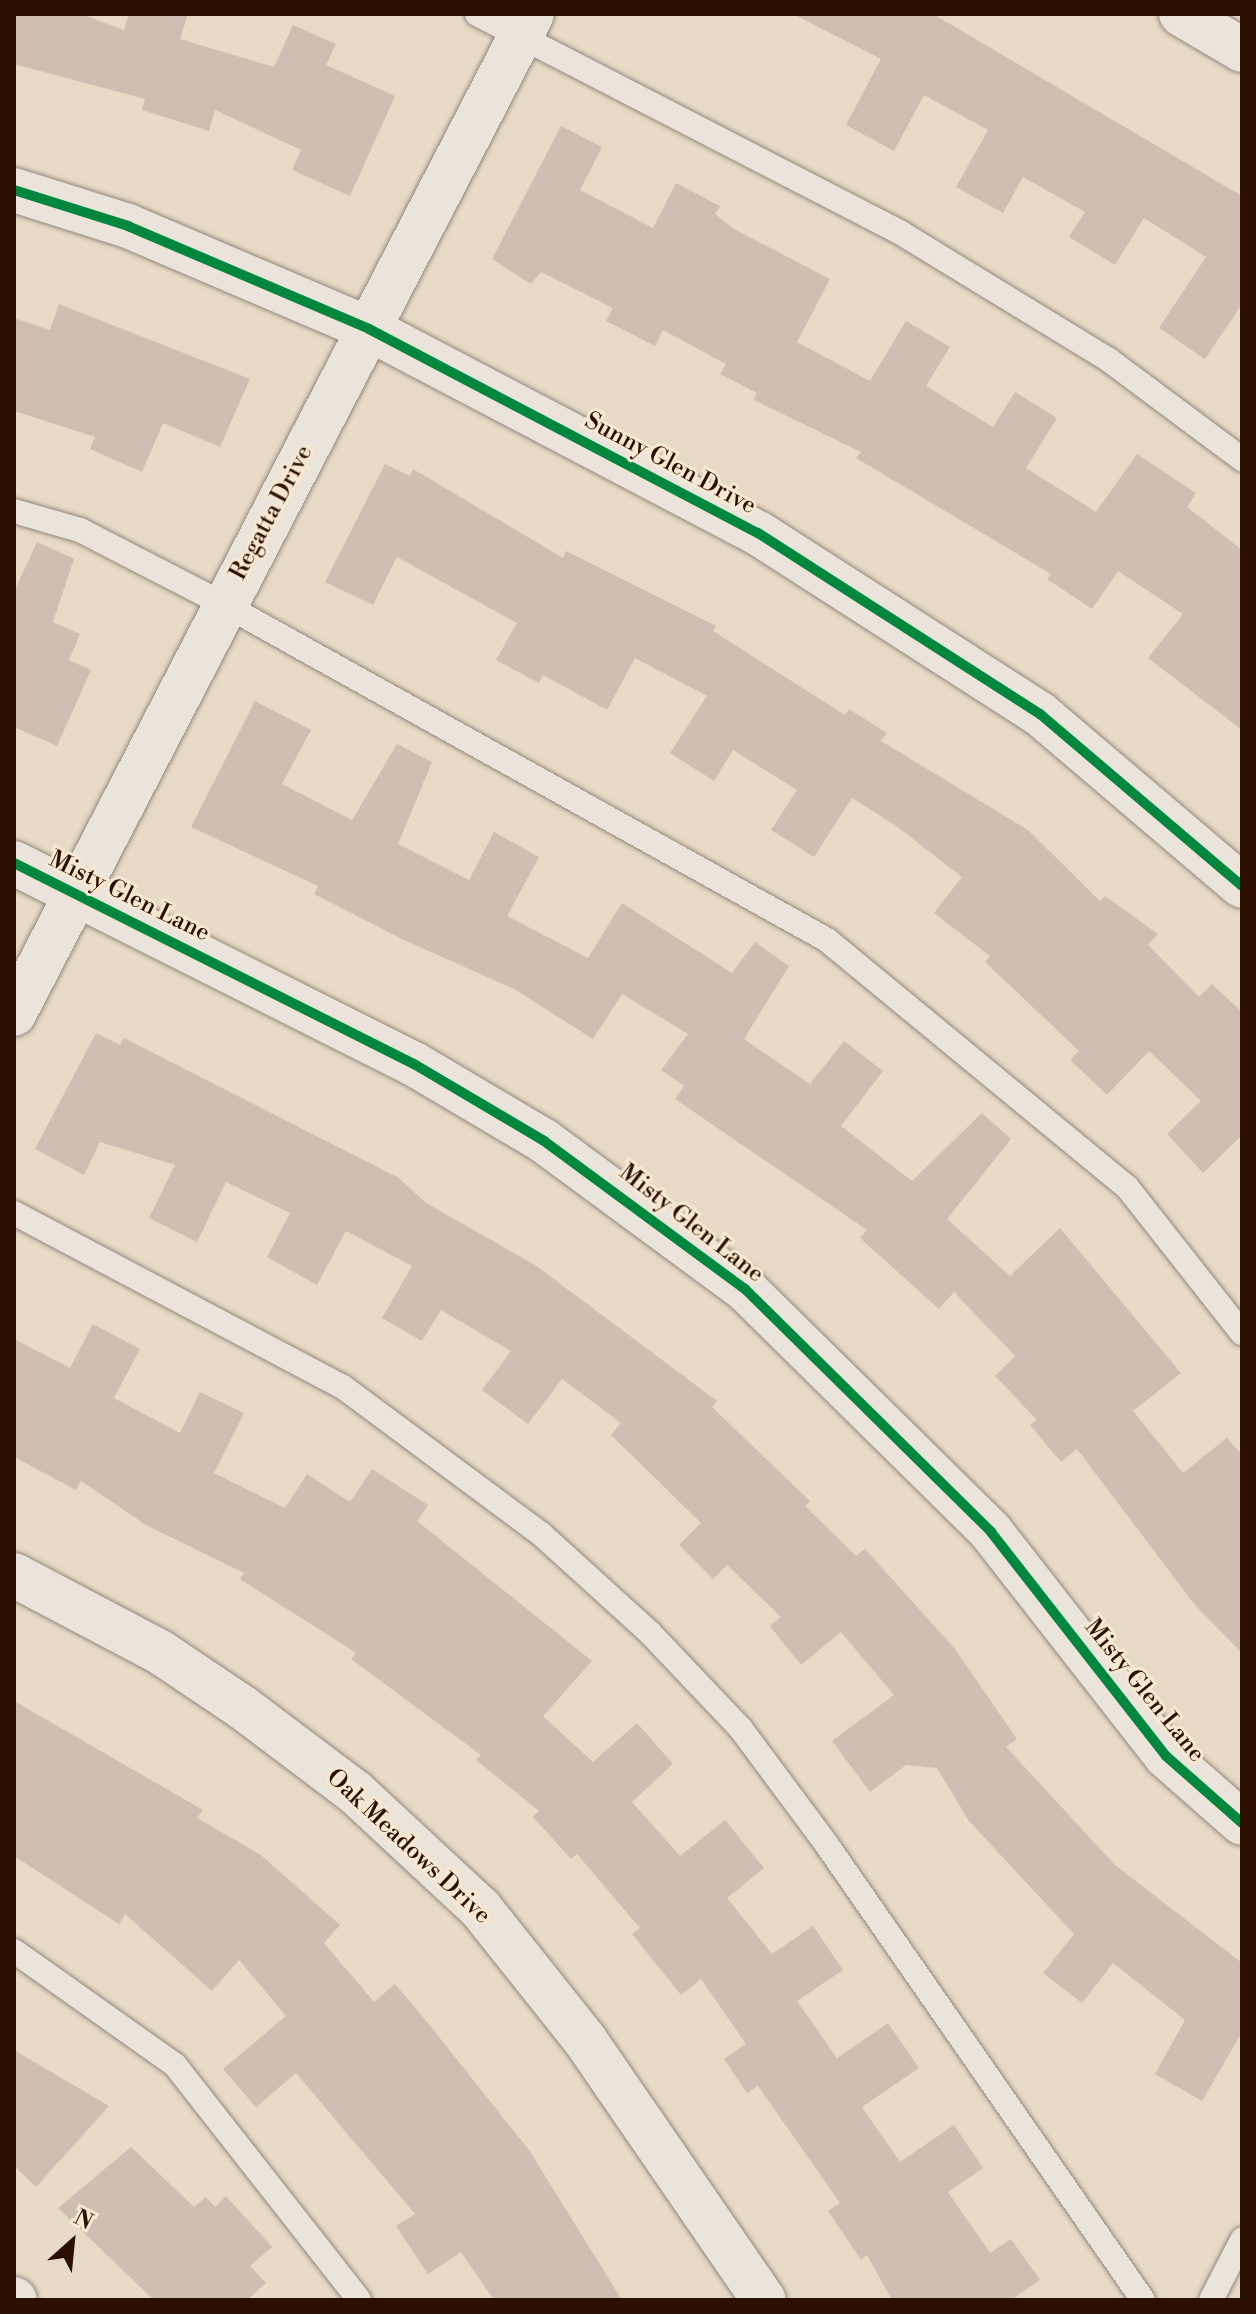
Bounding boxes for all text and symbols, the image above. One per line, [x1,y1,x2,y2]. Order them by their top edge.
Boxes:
street label: Sunny Glen Drive [579,407,761,521]
street label: Regatta Drive [224,441,320,585]
street label: Misty Glen Lane [44,846,214,948]
street label: Misty Glen Lane [613,1159,769,1289]
street label: Misty Glen Lane [1078,1614,1210,1768]
street label: Oak Meadows Drive [320,1763,496,1931]
north arrow [32,2202,112,2282]
text: N [69,2204,97,2236]

